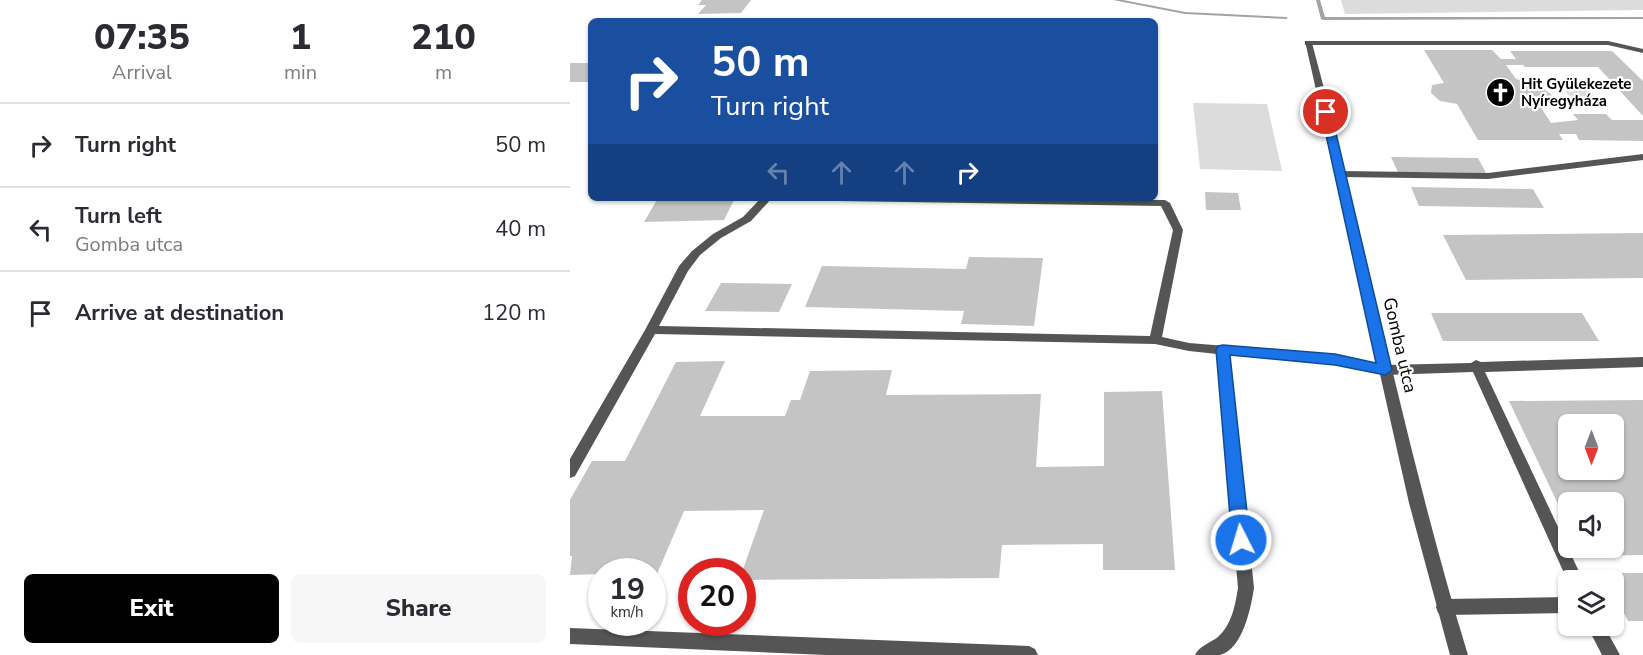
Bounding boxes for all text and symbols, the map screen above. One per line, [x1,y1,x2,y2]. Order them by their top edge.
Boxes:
text: 07:35 [94,13,190,62]
text: 1 [290,13,311,62]
text: 210 [411,13,476,62]
text: 50 m [711,34,810,91]
icon: right [612,42,690,120]
text: Arrival [112,59,172,86]
text: min [284,59,317,86]
text: m [435,59,452,86]
place label: Hit Gyülekezete Nyíregyháza [1521,74,1631,111]
church icon: Hit Gyülekezete Nyíregyháza [1484,77,1516,109]
pin [1300,86,1351,137]
text: Turn right [711,88,829,125]
icon: arrive [1309,95,1342,128]
icon: right [24,129,57,162]
text: Turn right [75,130,176,160]
text: 50 m [495,130,546,160]
icon: left [762,156,795,189]
icon: ahead [825,156,858,189]
icon: ahead [888,156,921,189]
icon: right [951,156,984,189]
text: Turn left [75,201,162,231]
icon: left [24,213,57,246]
text: 40 m [495,214,546,244]
text: Gomba utca [75,231,183,258]
street label: Gomba utca [1377,295,1423,395]
icon: arrive [24,297,57,330]
text: Arrive at destination [75,298,284,328]
text: 120 m [482,298,546,328]
north arrow [1558,414,1624,480]
map controls [1558,414,1624,636]
button: sound [1558,492,1624,558]
position arrow [1209,508,1273,572]
speed limit sign: 20 [678,558,756,636]
text: 19 [609,569,645,610]
button: layers [1558,570,1624,636]
button: Exit [24,574,279,643]
button: Share [291,574,546,643]
text: km/h [610,602,644,622]

